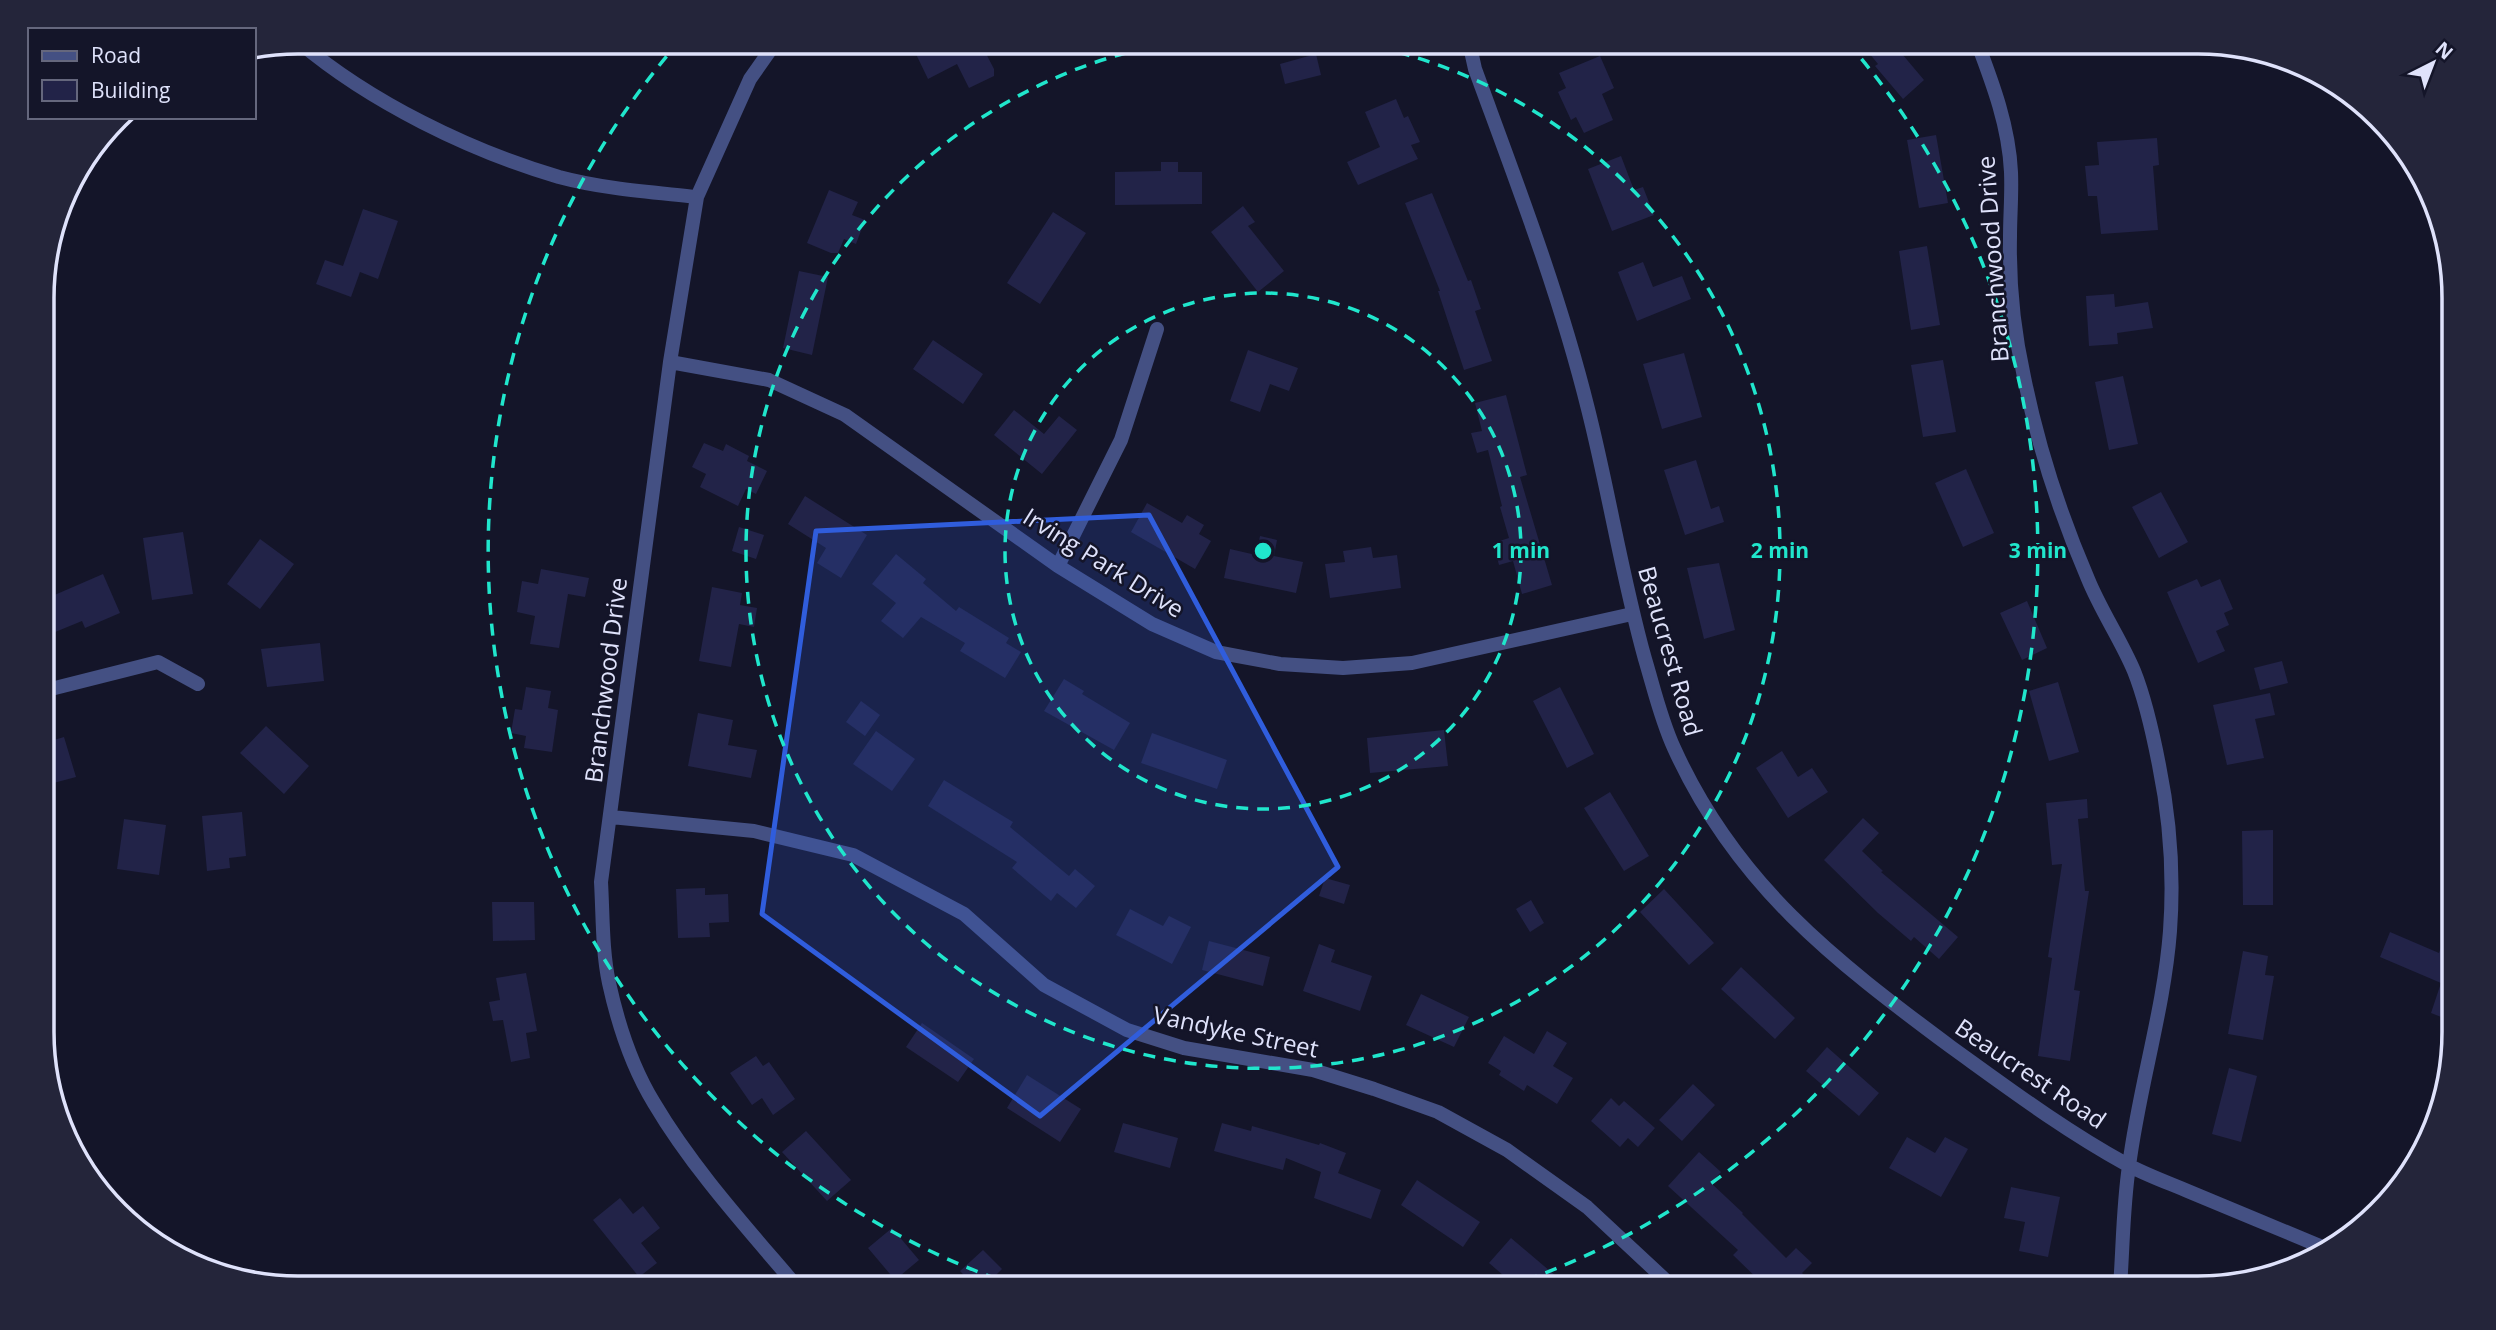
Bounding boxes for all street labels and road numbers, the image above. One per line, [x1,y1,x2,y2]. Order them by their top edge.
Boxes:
street label: Branchwood Drive [1968,155,2016,363]
street label: Irving Park Drive [1017,499,1191,625]
street label: Beaucrest Road [1631,562,1711,740]
street label: Branchwood Drive [576,575,634,785]
street label: Vandyke Street [1150,997,1322,1065]
street label: Beaucrest Road [1949,1010,2113,1136]

